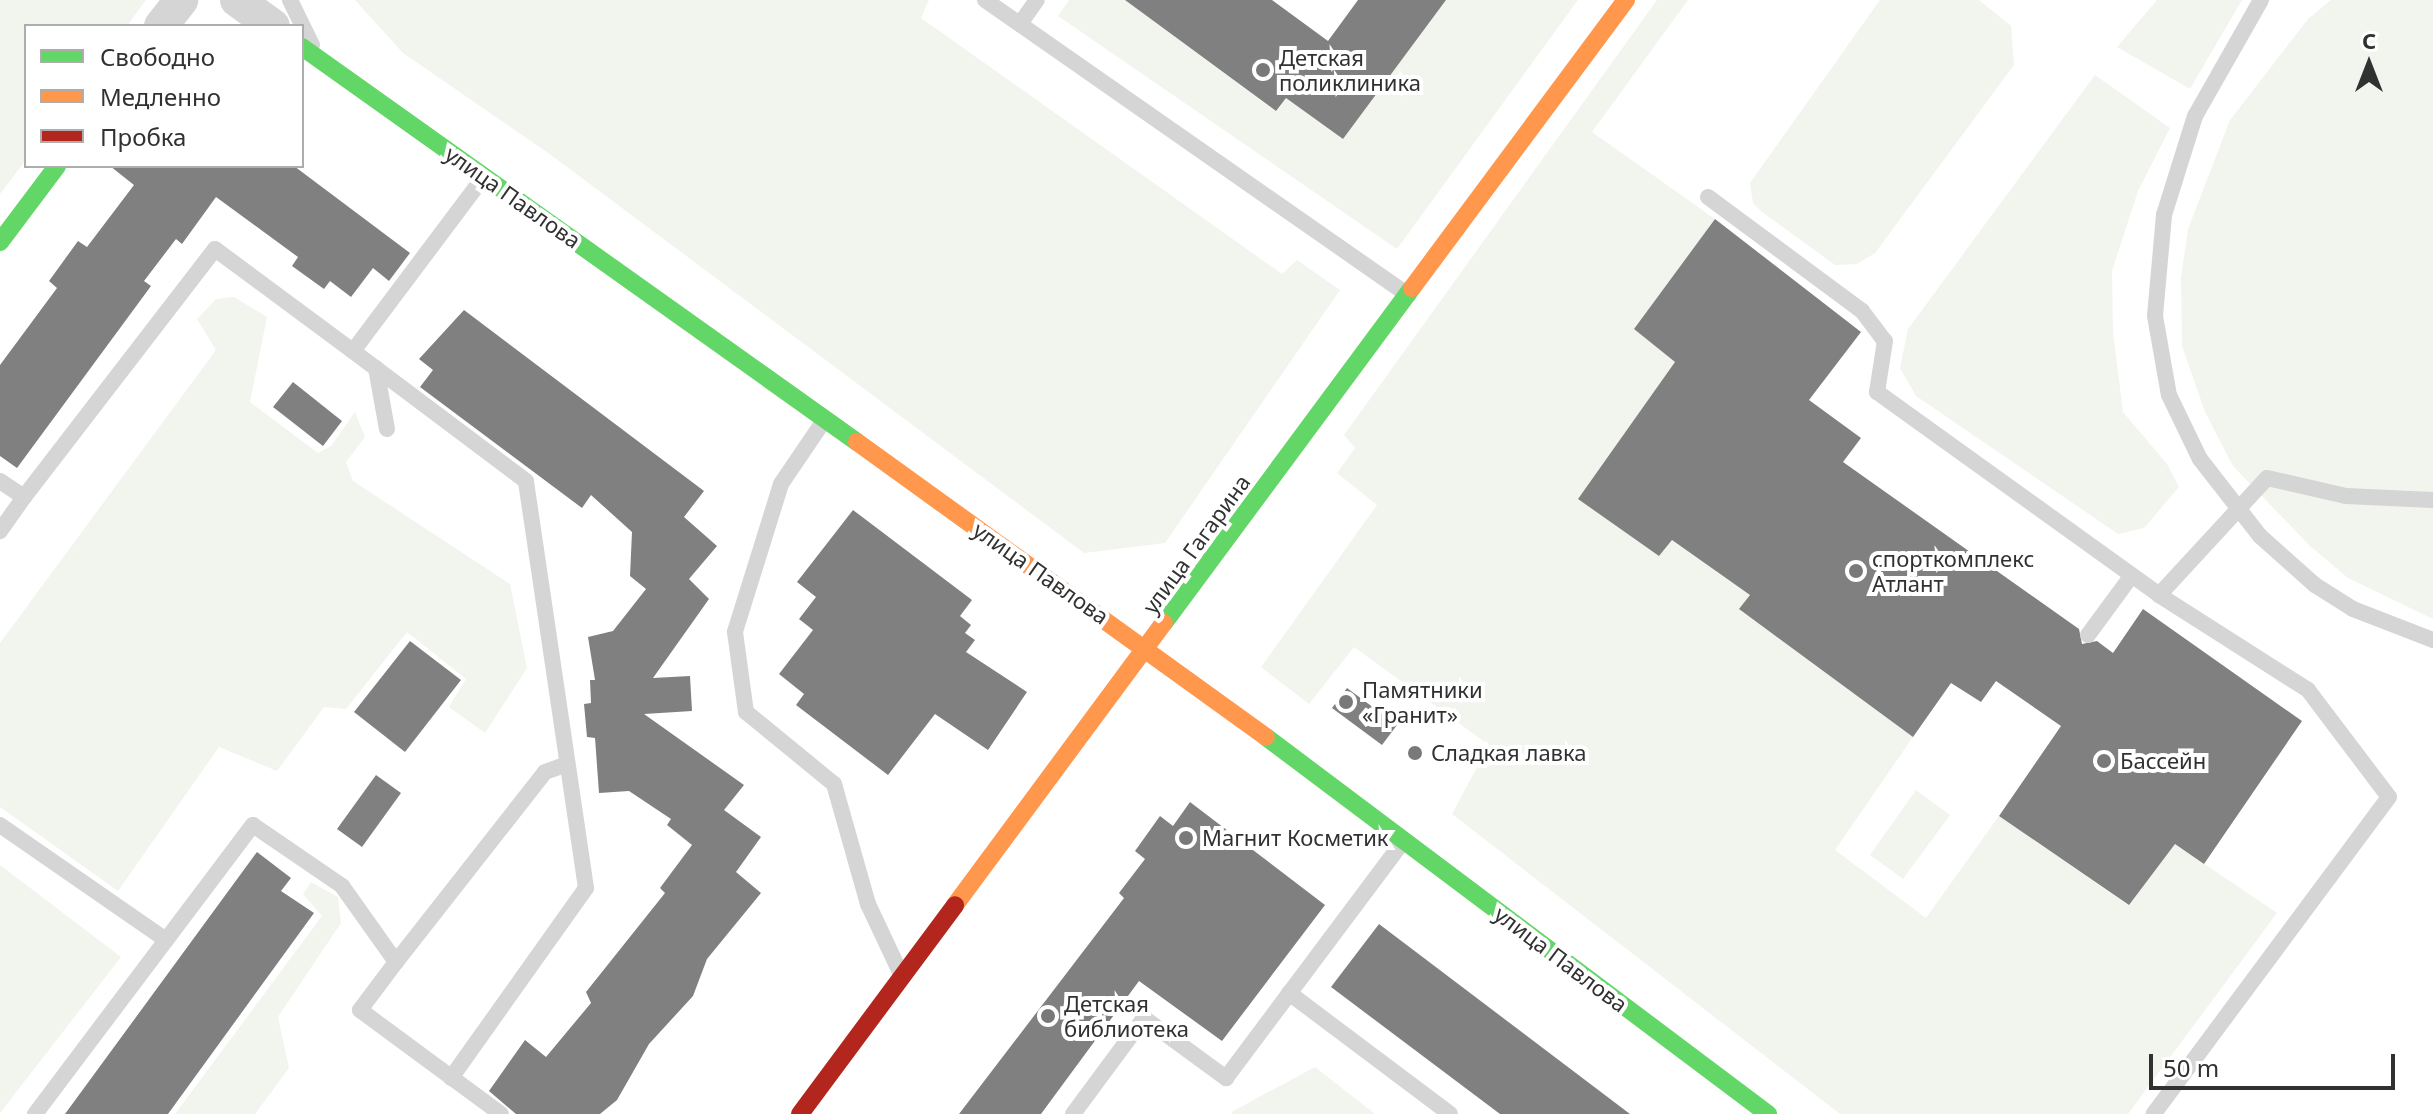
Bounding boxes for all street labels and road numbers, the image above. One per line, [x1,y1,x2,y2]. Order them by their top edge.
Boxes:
street label: улица Павлова [440,140,586,254]
street label: улица Гагарина [1137,469,1255,619]
street label: улица Павлова [968,516,1114,630]
street label: улица Павлова [1489,900,1633,1018]

